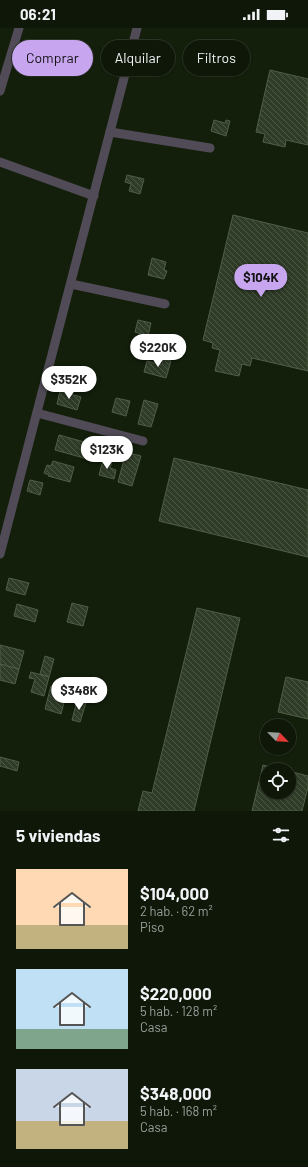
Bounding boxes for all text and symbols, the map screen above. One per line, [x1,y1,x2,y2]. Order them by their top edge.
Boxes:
text: 06:21 [20,5,56,23]
chip: Comprar [12,40,93,76]
chip: Alquilar [101,40,175,76]
chip: Filtros [183,40,250,76]
pin: $104K [233,264,289,298]
text: $104K [243,269,279,285]
pin: $220K [130,334,186,368]
text: $220K [139,339,177,355]
pin: $352K [41,366,97,400]
text: $352K [51,371,87,387]
pin: $123K [79,436,135,470]
text: $123K [90,441,124,457]
pin: $348K [51,677,107,711]
text: $348K [60,682,98,698]
north arrow [260,719,296,755]
map controls [260,719,296,799]
button: locate [260,763,296,799]
icon: filters [270,824,292,846]
text: 5 viviendas [16,825,101,845]
text: $104,000 [140,883,209,903]
icon: home [48,885,96,933]
text: 2 hab. · 62 m² [140,903,213,919]
text: Piso [140,919,164,935]
text: $220,000 [140,983,212,1003]
icon: home [48,985,96,1033]
text: 5 hab. · 128 m² [140,1003,217,1019]
text: Casa [140,1019,167,1035]
text: $348,000 [140,1083,212,1103]
icon: home [48,1085,96,1133]
text: 5 hab. · 168 m² [140,1103,217,1119]
text: Casa [140,1119,167,1135]

